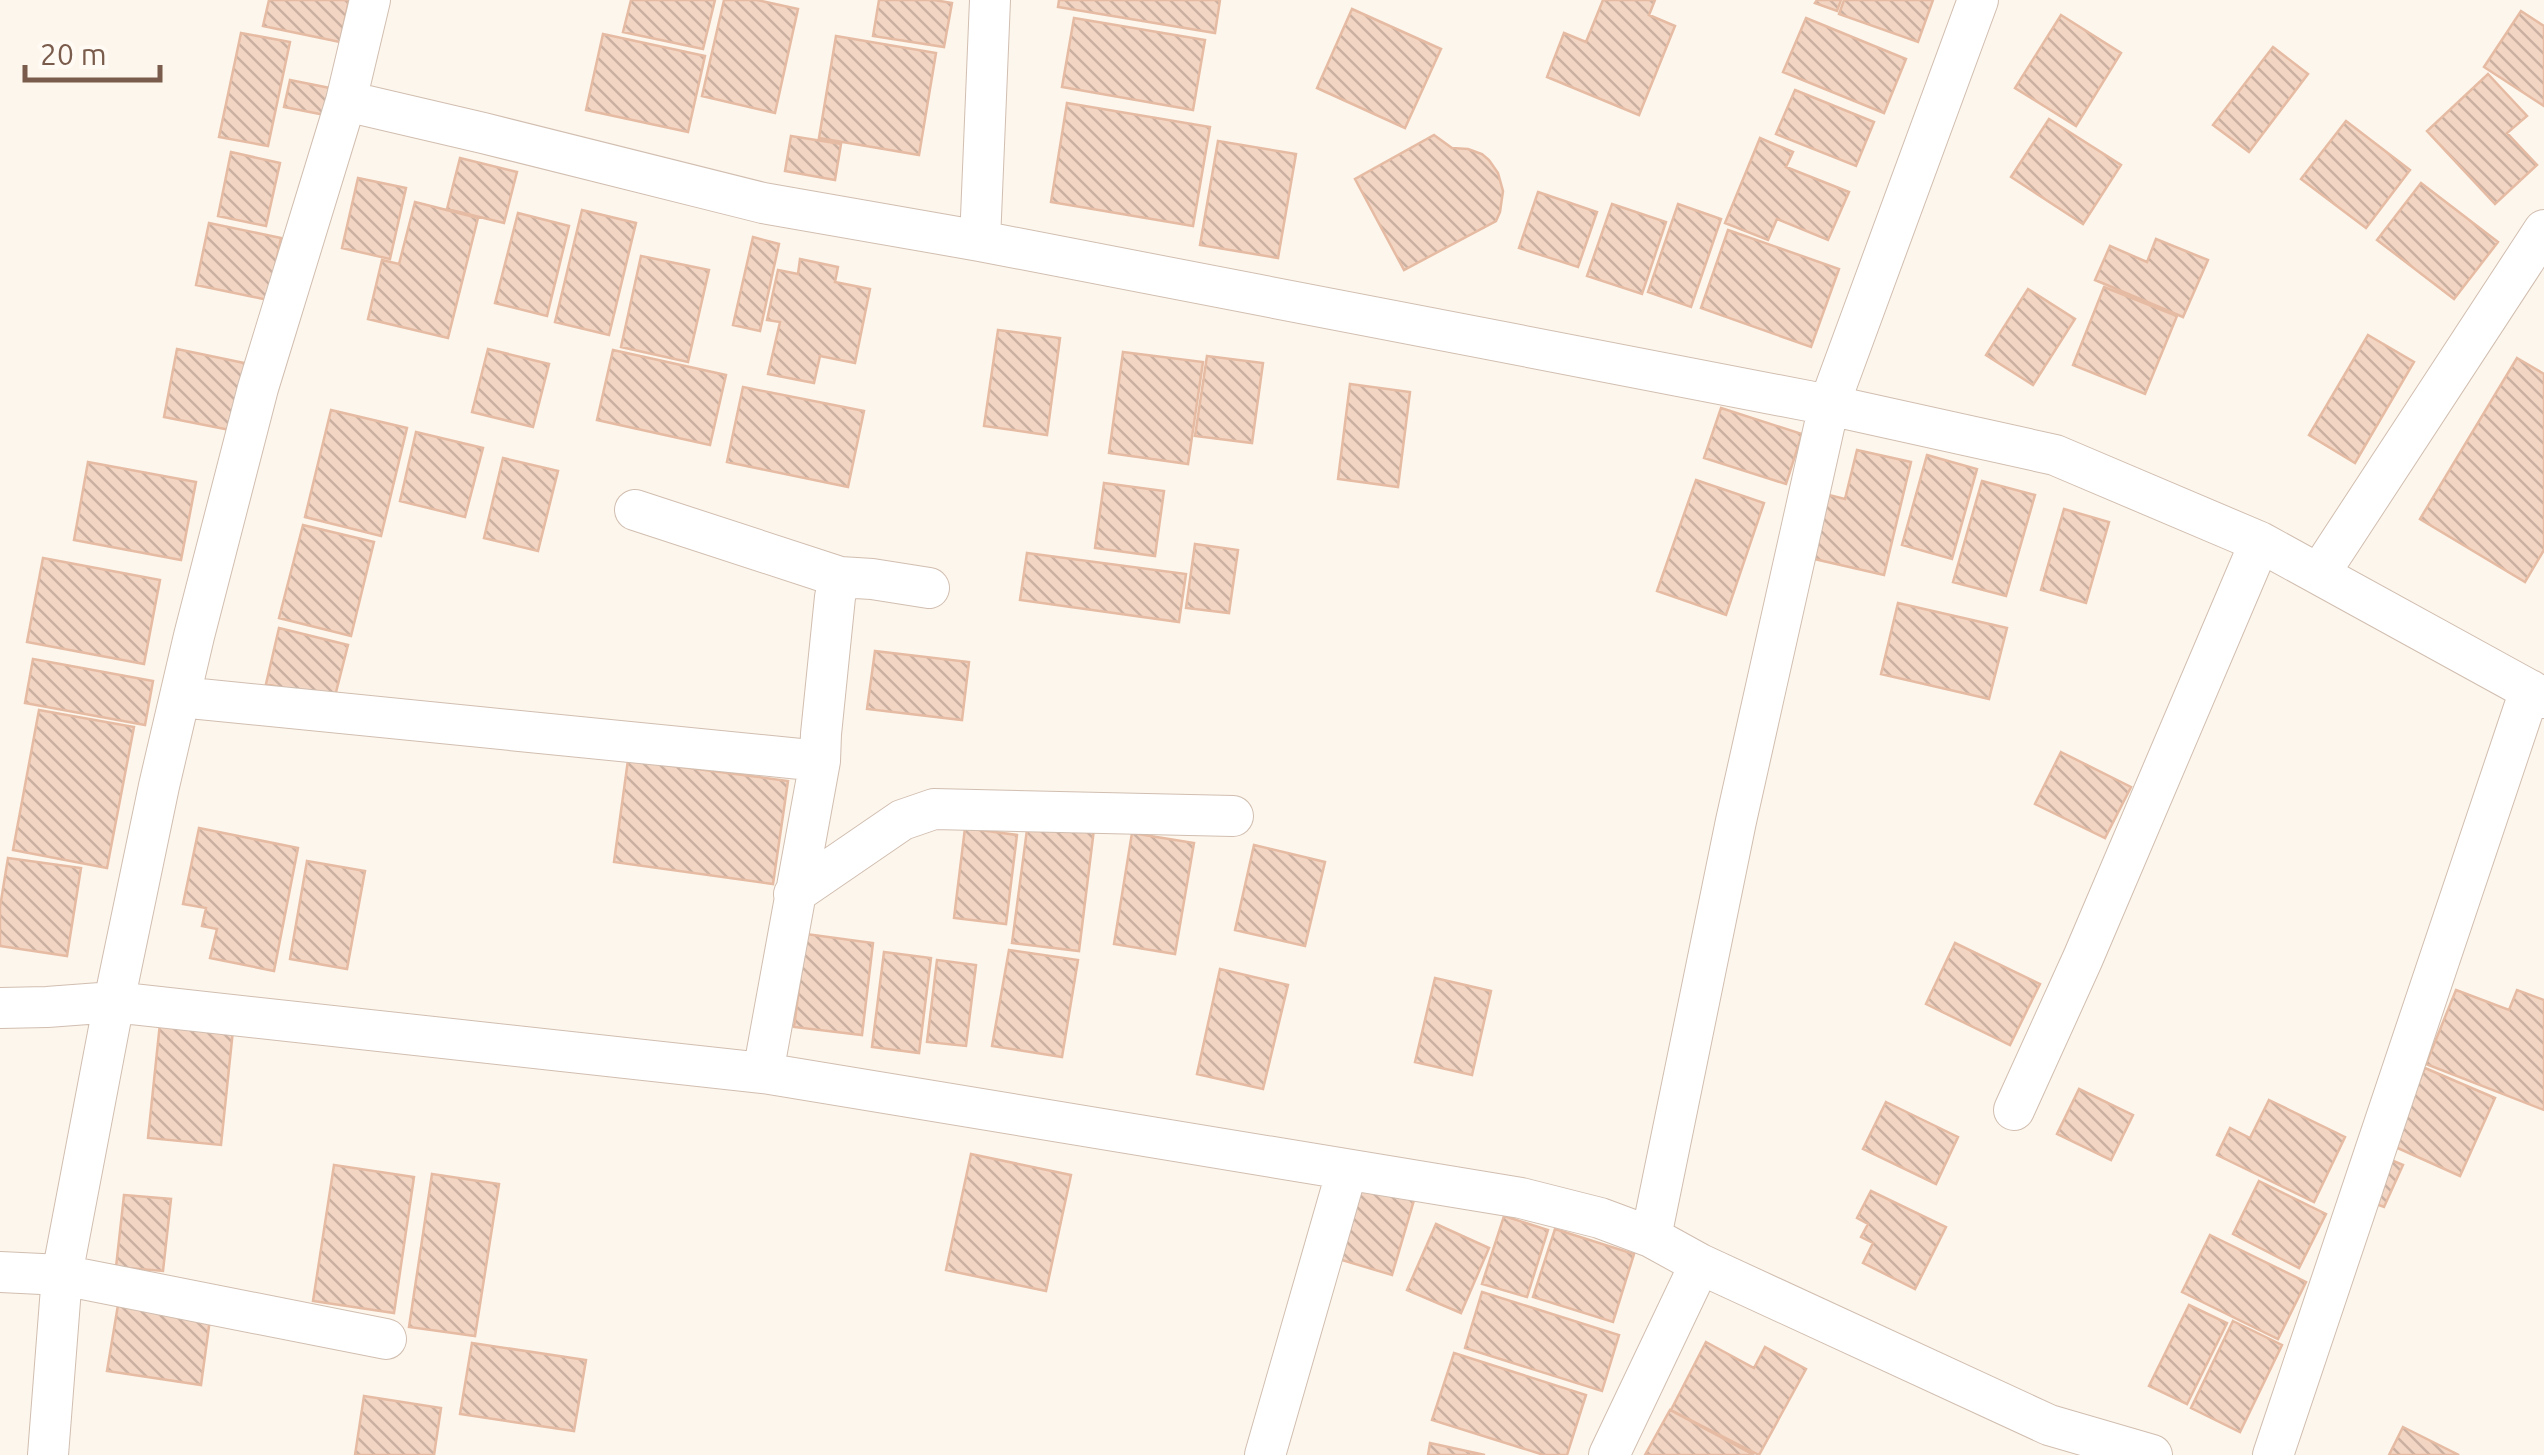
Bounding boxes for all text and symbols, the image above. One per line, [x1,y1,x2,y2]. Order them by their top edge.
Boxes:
scale bar [25,20,160,82]
text: 20 m [40,37,107,71]

